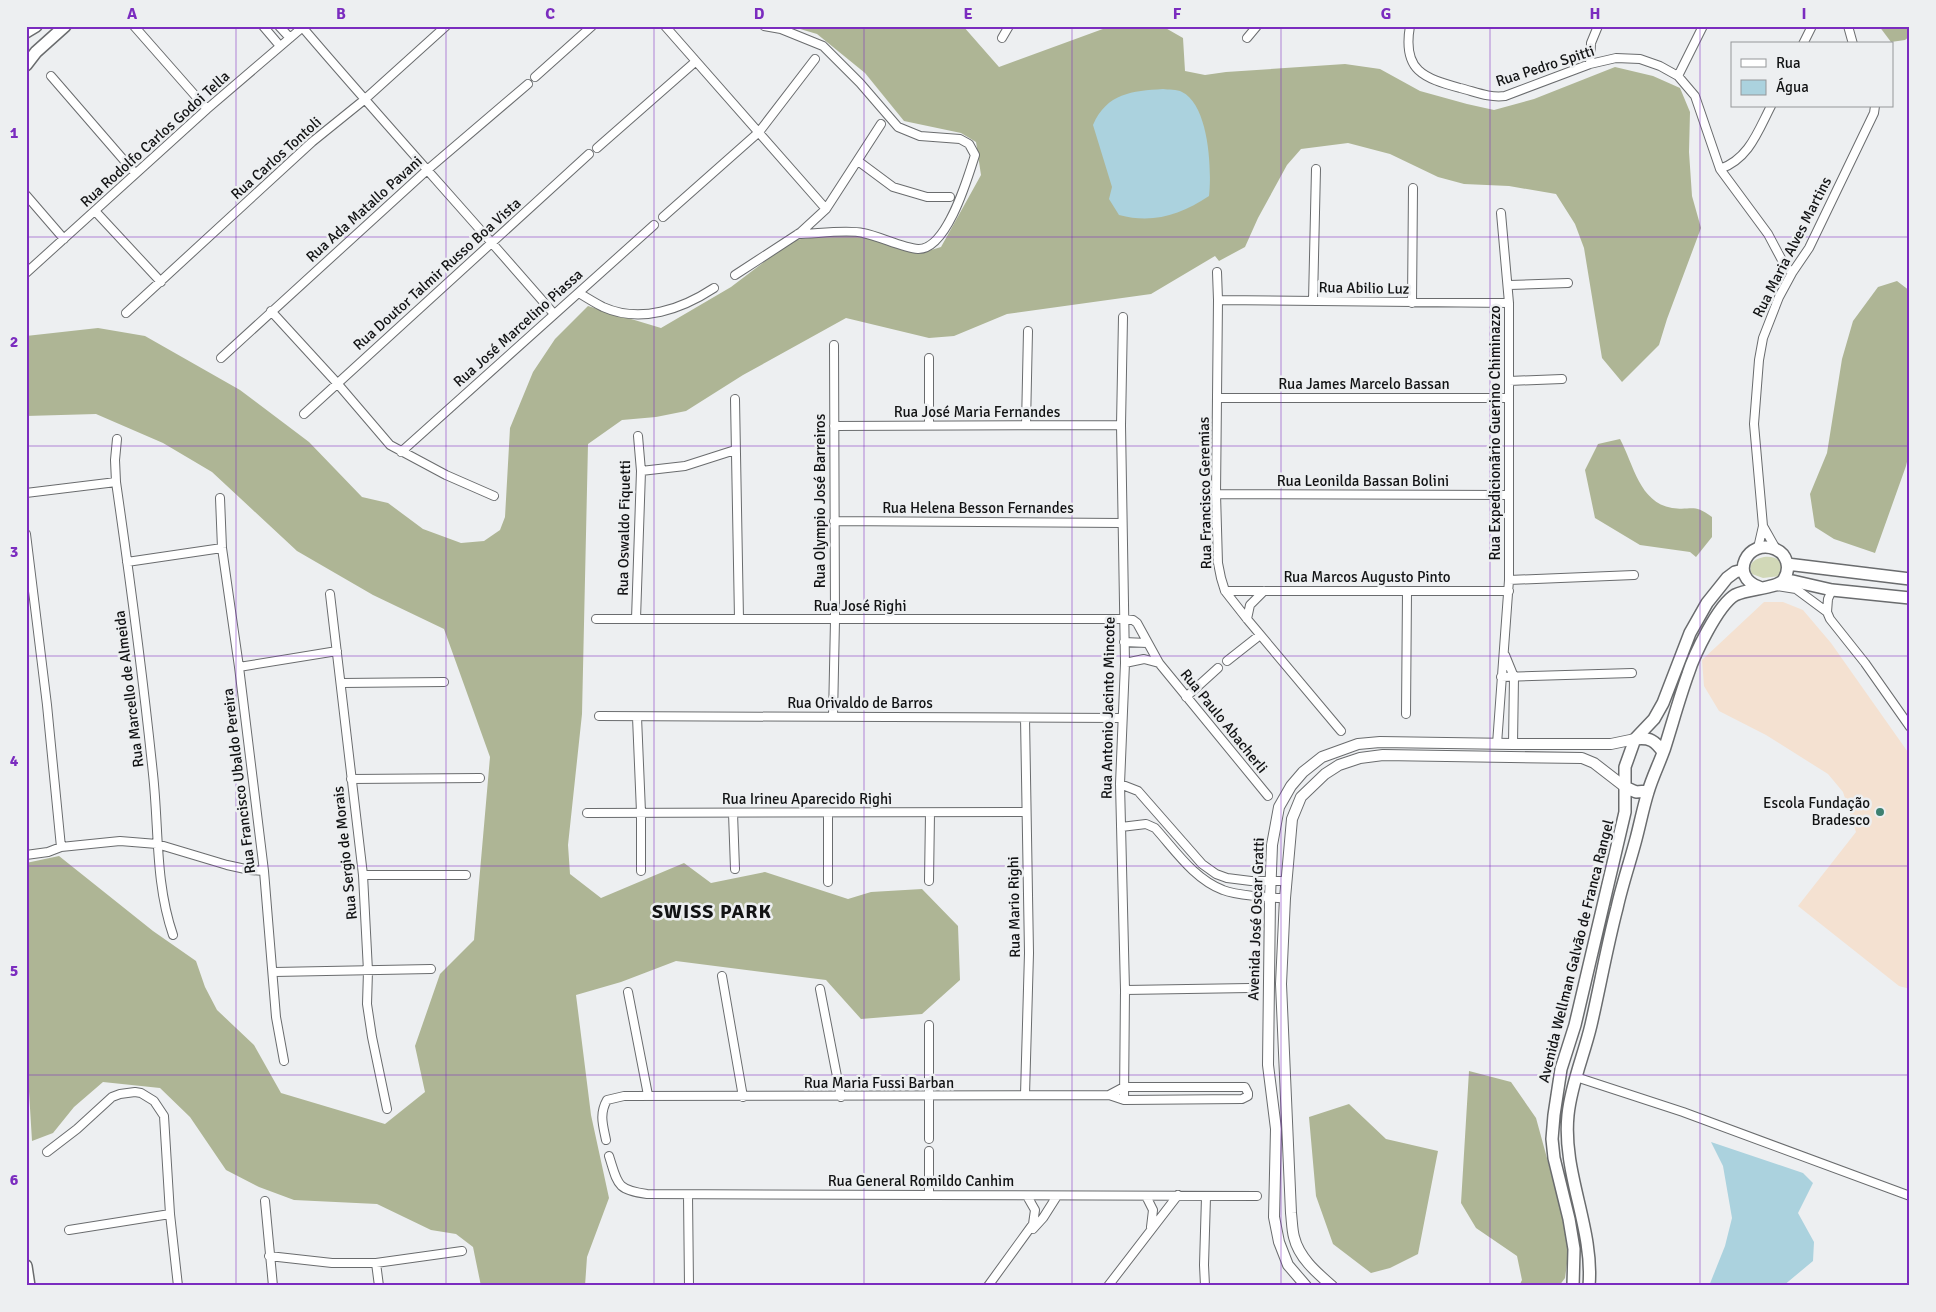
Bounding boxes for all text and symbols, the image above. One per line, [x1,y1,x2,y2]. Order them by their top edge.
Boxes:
text: A [127,4,138,24]
text: B [336,4,346,24]
text: C [545,4,555,24]
text: D [754,4,765,24]
text: E [963,4,973,24]
text: F [1173,4,1182,24]
text: G [1381,4,1391,24]
text: H [1590,4,1600,24]
text: I [1801,4,1807,24]
street label: Rua Pedro Spitti [1493,42,1597,90]
legend [1731,42,1894,108]
text: Rua [1776,54,1801,72]
street label: Rua Rodolfo Carlos Godoi Tella [77,67,233,211]
text: Água [1776,77,1809,96]
street label: Rua Carlos Tontoli [227,113,325,203]
text: 1 [10,123,19,143]
street label: Rua Ada Matallo Pavani [302,152,426,266]
street label: Rua Maria Alves Martins [1749,173,1835,320]
street label: Rua Doutor Talmir Russo Boa Vista [349,194,525,354]
street label: Rua José Marcelino Piassa [450,265,586,391]
street label: Rua Abilio Luz [1318,278,1410,298]
street label: Rua Expedicionãrio Guerino Chiminazzo [1486,305,1504,560]
text: 2 [10,332,18,352]
street label: Rua James Marcelo Bassan [1278,375,1450,393]
street label: Rua José Maria Fernandes [894,403,1061,421]
street label: Rua Olympio José Barreiros [811,413,829,588]
street label: Rua Francisco Geremias [1195,416,1215,569]
street label: Rua Oswaldo Fiquetti [614,460,634,596]
street label: Rua Leonilda Bassan Bolini [1277,472,1449,490]
street label: Rua Helena Besson Fernandes [882,499,1074,517]
text: 3 [10,542,18,562]
street label: Rua Marcos Augusto Pinto [1283,568,1451,586]
street label: Rua José Righi [814,597,906,615]
street label: Rua Marcello de Almeida [110,609,148,769]
street label: Rua Antonio Jacinto Mincote [1097,617,1119,799]
street label: Rua Paulo Abacherli [1177,665,1271,777]
street label: Rua Francisco Ubaldo Pereira [219,687,259,875]
street label: Rua Orivaldo de Barros [787,694,933,712]
text: 4 [10,751,19,771]
street label: Rua Sergio de Morais [329,785,361,921]
street label: Rua Irineu Aparecido Righi [722,790,892,808]
place label: Escola Fundação Bradesco [1763,794,1870,829]
marker: Escola Fundação Bradesco [1874,806,1886,818]
street label: Avenida Wellman Galvão de Franca Rangel [1535,818,1617,1084]
street label: Avenida José Oscar Gratti [1244,837,1268,1001]
street label: Rua Mario Righi [1004,856,1024,958]
district label: SWISS PARK [652,899,772,924]
text: 5 [10,961,18,981]
street label: Rua Maria Fussi Barban [804,1074,954,1092]
text: 6 [10,1170,19,1190]
street label: Rua General Romildo Canhim [828,1172,1014,1190]

